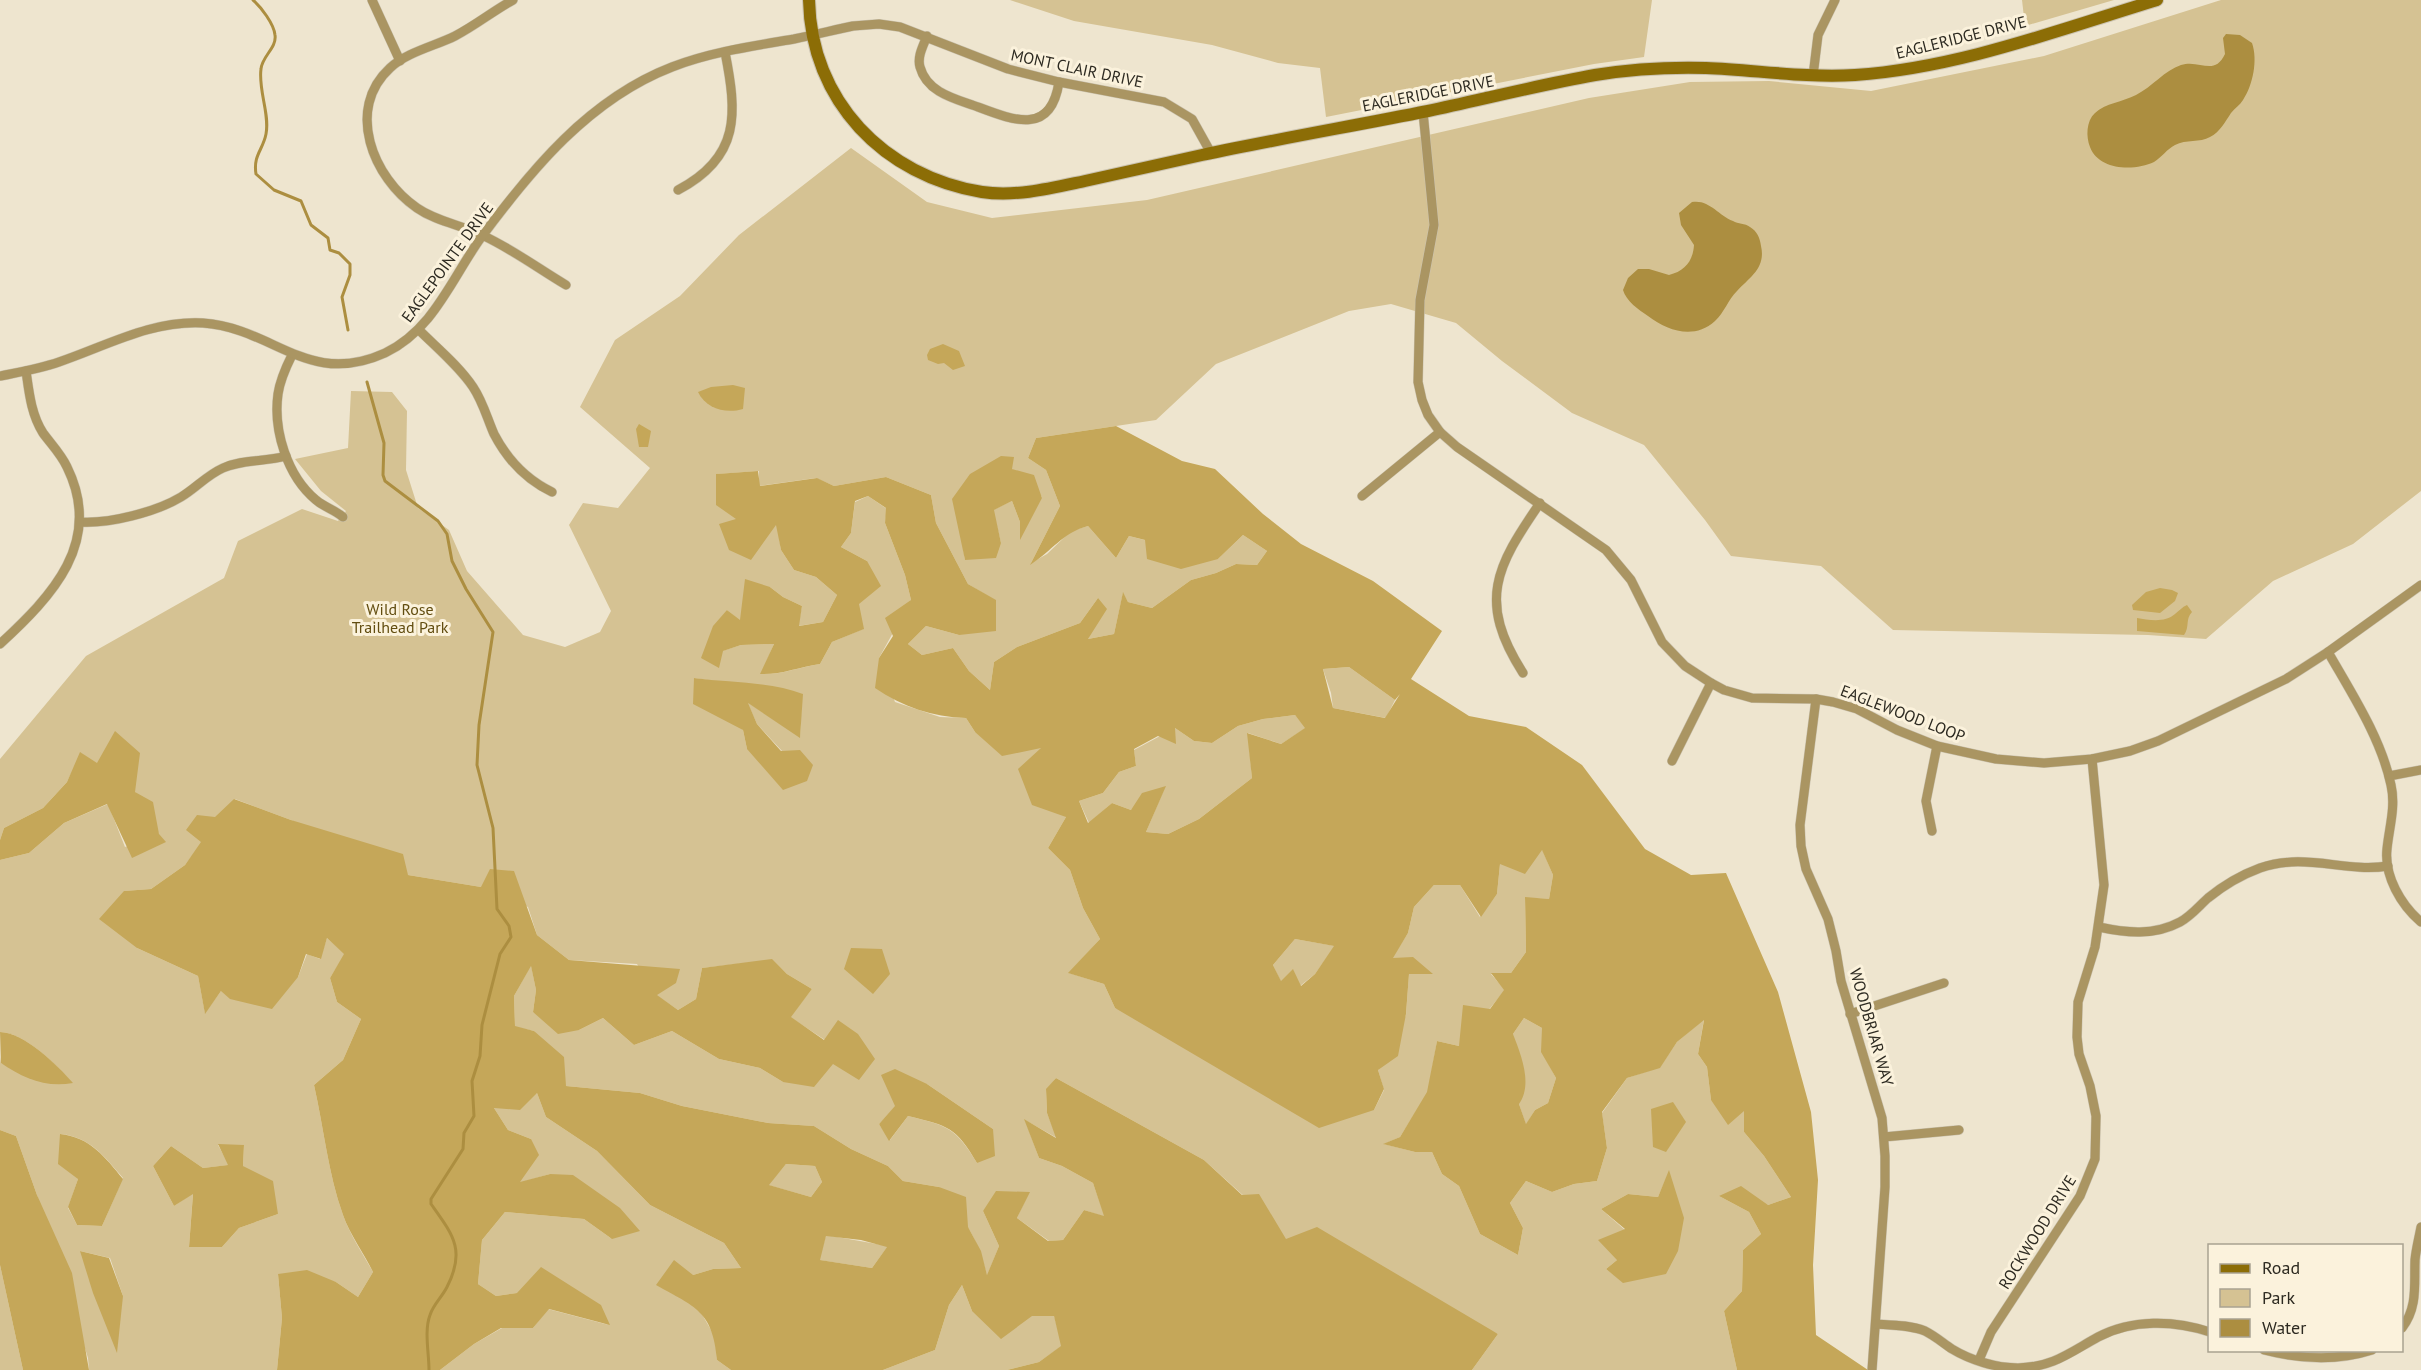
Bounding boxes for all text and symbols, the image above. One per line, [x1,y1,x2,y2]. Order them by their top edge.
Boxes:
street label: EAGLERIDGE DRIVE [1894,11,2028,63]
street label: MONT CLAIR DRIVE [1009,44,1145,92]
street label: EAGLERIDGE DRIVE [1360,70,1496,116]
street label: EAGLEPOINTE DRIVE [397,198,497,326]
park label: Wild Rose Trailhead Park [352,599,449,637]
street label: EAGLEWOOD LOOP [1838,680,1968,746]
street label: WOODBRIAR WAY [1846,966,1898,1088]
street label: ROCKWOOD DRIVE [1994,1171,2080,1293]
legend [2208,1244,2403,1352]
text: Road [2262,1256,2300,1279]
text: Park [2262,1286,2295,1309]
text: Water [2262,1316,2306,1339]

